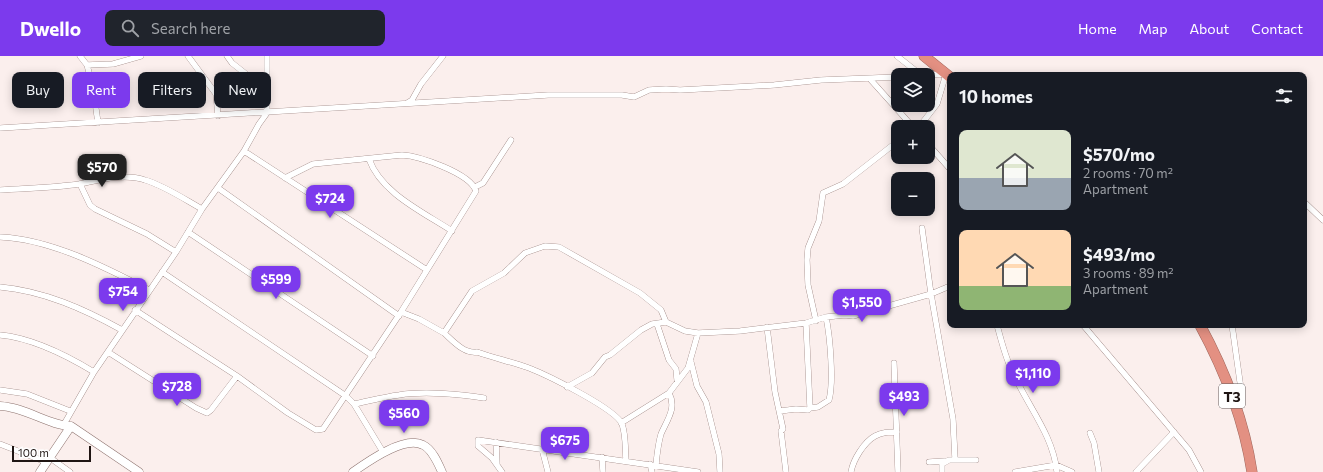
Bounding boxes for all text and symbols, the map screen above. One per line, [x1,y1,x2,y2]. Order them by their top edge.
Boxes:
search box [105,10,385,46]
text: Dwello [20,17,81,40]
icon: search [119,17,141,39]
text: Search here [151,19,230,37]
text: Home [1078,20,1117,37]
text: Map [1139,20,1167,37]
text: About [1189,20,1229,37]
text: Contact [1251,20,1303,37]
map controls [891,68,935,216]
button: layers [891,68,935,112]
chip: Buy [12,72,64,108]
chip: Rent [72,72,130,108]
chip: Filters [138,72,206,108]
chip: New [214,72,271,108]
icon: filters [1273,85,1295,107]
text: 10 homes [959,86,1033,107]
button: + [891,120,935,164]
text: $570/mo [1083,144,1155,165]
icon: home [991,146,1039,194]
pin: $570 [78,154,126,188]
text: $570 [87,159,117,175]
text: 2 rooms · 70 m² [1083,165,1173,181]
button: − [891,172,935,216]
text: Apartment [1083,181,1148,197]
pin: $724 [306,185,354,219]
text: $724 [315,190,345,206]
text: $493/mo [1083,244,1155,265]
icon: home [991,246,1039,294]
text: 3 rooms · 89 m² [1083,265,1174,281]
pin: $599 [252,266,300,300]
text: $599 [260,271,292,287]
pin: $754 [99,278,147,312]
text: Apartment [1083,281,1148,297]
text: $754 [108,283,138,299]
pin: $1,550 [829,289,895,323]
text: $1,550 [842,294,882,310]
pin: $1,110 [1000,360,1066,394]
text: $1,110 [1015,365,1051,381]
pin: $728 [153,373,201,407]
text: $728 [162,378,192,394]
pin: $493 [880,383,928,417]
road number: T3 [1219,384,1245,408]
text: $493 [889,388,919,404]
pin: $560 [380,400,428,434]
text: $560 [388,405,420,421]
pin: $675 [541,427,589,461]
text: $675 [550,432,580,448]
scale bar [12,444,91,463]
text: 100 m [18,446,49,459]

